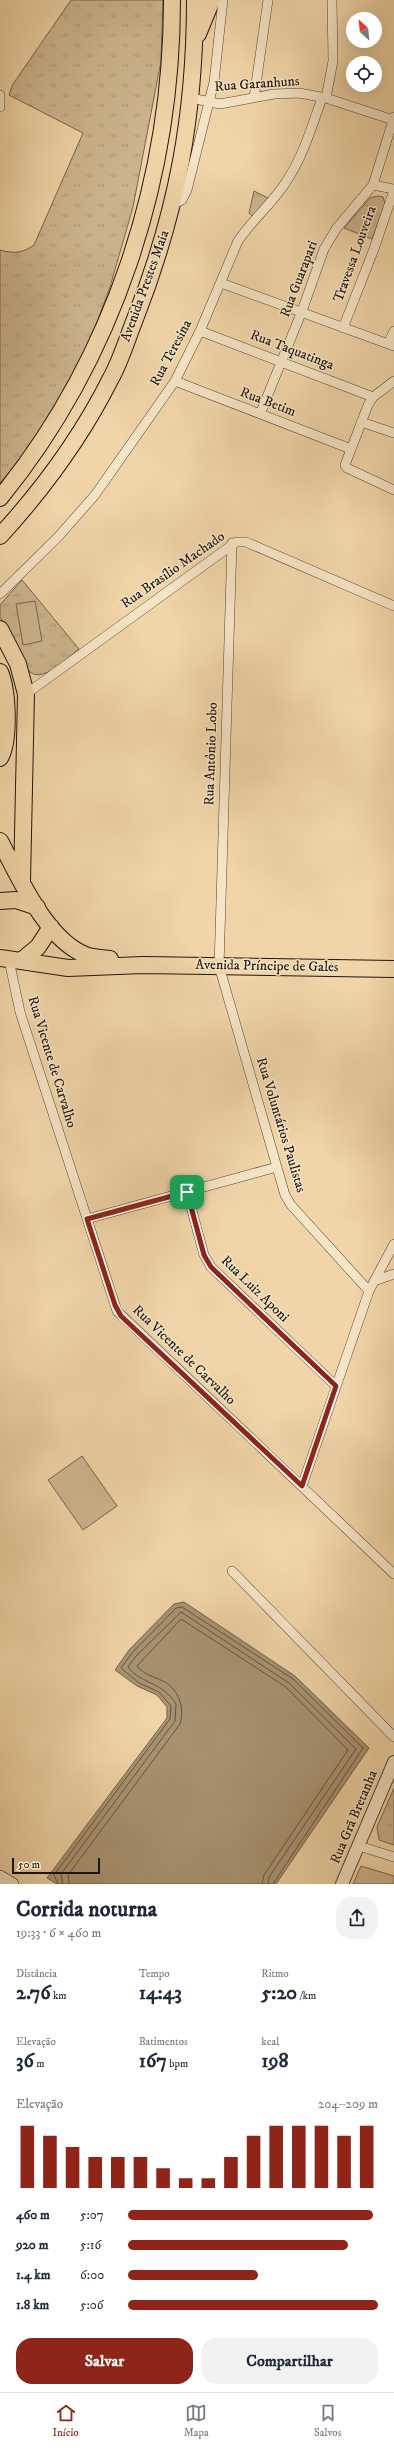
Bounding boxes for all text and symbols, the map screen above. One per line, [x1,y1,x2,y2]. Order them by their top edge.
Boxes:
north arrow [346,12,382,48]
map controls [346,12,382,92]
button: locate [346,56,382,92]
street label: Rua Garanhuns [214,72,300,96]
street label: Travessa Louveira [329,203,381,304]
street label: Avenida Prestes Maia [116,228,174,344]
street label: Rua Guarapari [276,238,322,320]
street label: Rua Teresina [146,317,196,389]
street label: Rua Taquatinga [248,326,336,374]
street label: Rua Betim [238,383,299,421]
street label: Rua Brasílio Machado [118,527,229,613]
street label: Rua Antônio Lobo [200,702,222,806]
street label: Avenida Príncipe de Gales [195,956,339,976]
street label: Rua Vicente de Carvalho [23,994,81,1130]
street label: Rua Voluntários Paulistas [252,1055,310,1195]
pin [170,1175,204,1209]
icon: arrive [176,1181,198,1203]
street label: Rua Luiz Aponi [217,1252,293,1326]
street label: Rua Vicente de Carvalho [129,1301,240,1409]
street label: Rua Grã Bretanha [326,1768,382,1866]
scale bar [12,1856,100,1875]
text: 50 m [18,1858,40,1872]
text: Corrida noturna [16,1896,157,1923]
button: share [336,1897,378,1939]
text: 19:33 · 6 × 460 m [16,1925,101,1941]
text: Distância [16,1967,57,1981]
text: Tempo [139,1967,170,1981]
text: Ritmo [261,1967,289,1981]
text: 2.76 [16,1981,51,2006]
text: 14:43 [139,1981,182,2006]
text: 5:20 [261,1981,297,2006]
text: km [51,1989,67,2003]
text: /km [297,1989,316,2003]
text: Elevação [16,2035,56,2049]
text: Batimentos [139,2035,188,2049]
text: kcal [261,2035,279,2049]
text: 36 [16,2049,34,2074]
text: 167 [139,2049,167,2074]
text: 198 [261,2049,289,2074]
text: m [34,2057,45,2071]
text: bpm [167,2057,188,2071]
text: Elevação [16,2096,63,2112]
text: 204–209 m [318,2096,378,2112]
text: 460 m [16,2207,50,2223]
text: 5:07 [80,2207,104,2223]
text: 920 m [16,2237,48,2253]
text: 5:16 [80,2237,101,2253]
text: 1.4 km [16,2267,50,2283]
text: 6:00 [80,2267,104,2283]
text: 1.8 km [16,2297,49,2313]
text: 5:06 [80,2297,104,2313]
button: Salvar [16,2338,193,2384]
button: Compartilhar [201,2338,378,2384]
tab: Início [53,2402,79,2440]
tab: Mapa [184,2402,209,2440]
tab: Salvos [314,2402,341,2440]

